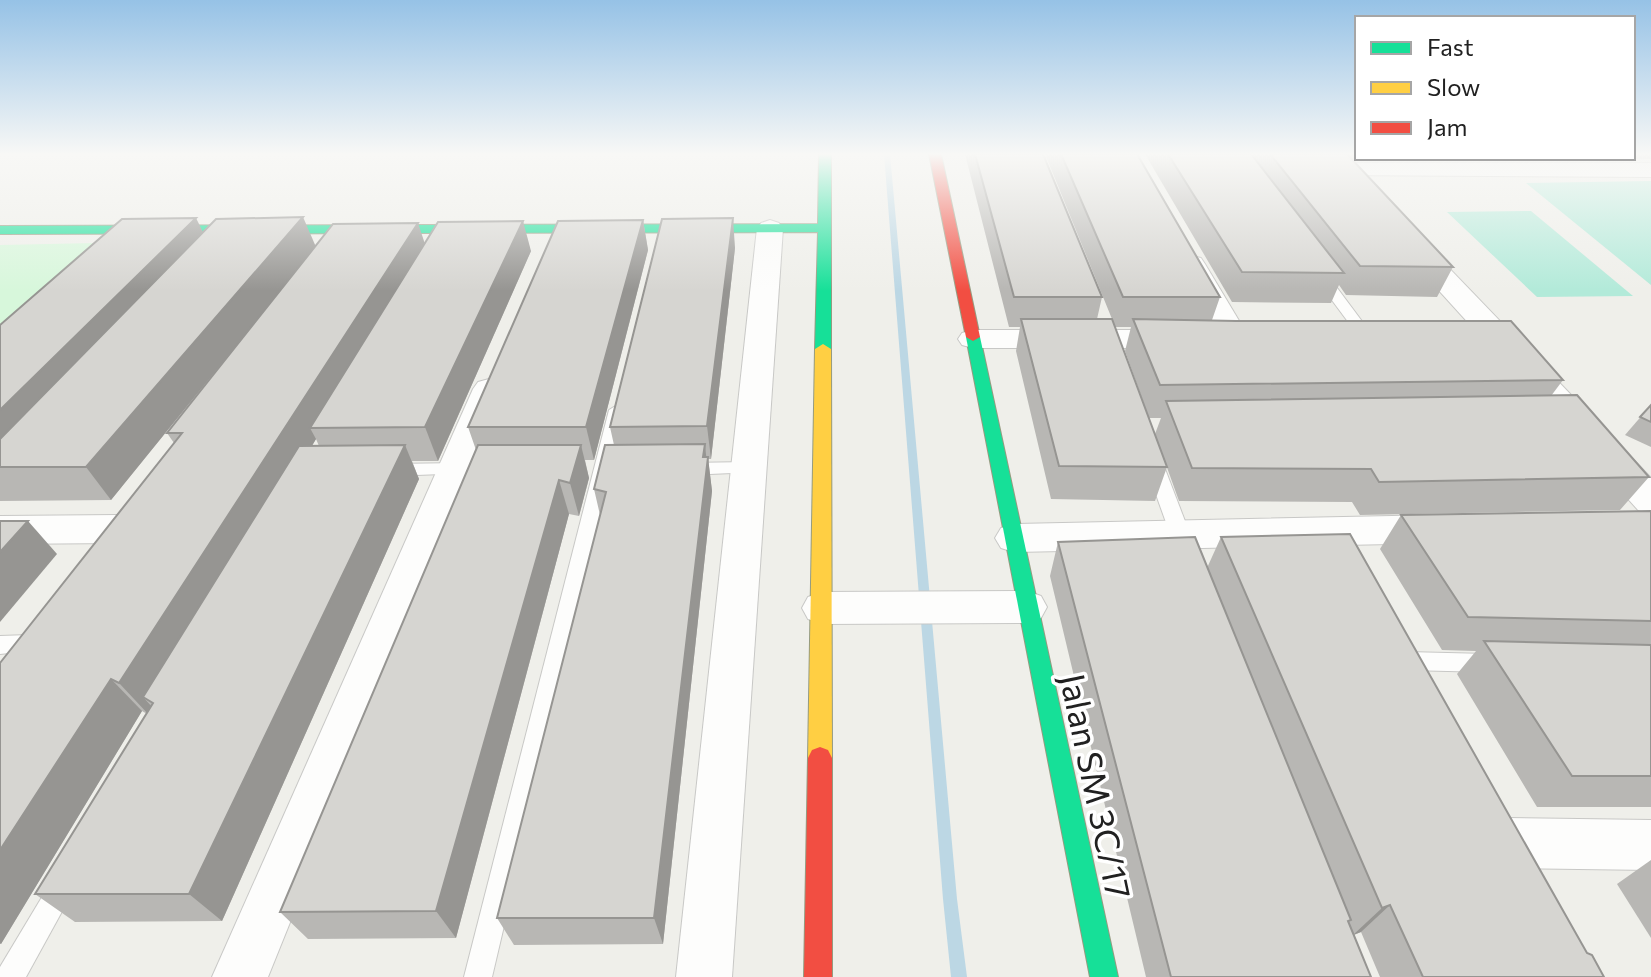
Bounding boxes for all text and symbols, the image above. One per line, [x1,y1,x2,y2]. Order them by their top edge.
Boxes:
legend [1355,16,1635,160]
text: Fast [1427,32,1474,61]
text: Slow [1427,72,1480,101]
text: Jam [1427,112,1467,141]
street label: Jalan SM 3C/17 [1053,669,1141,903]

